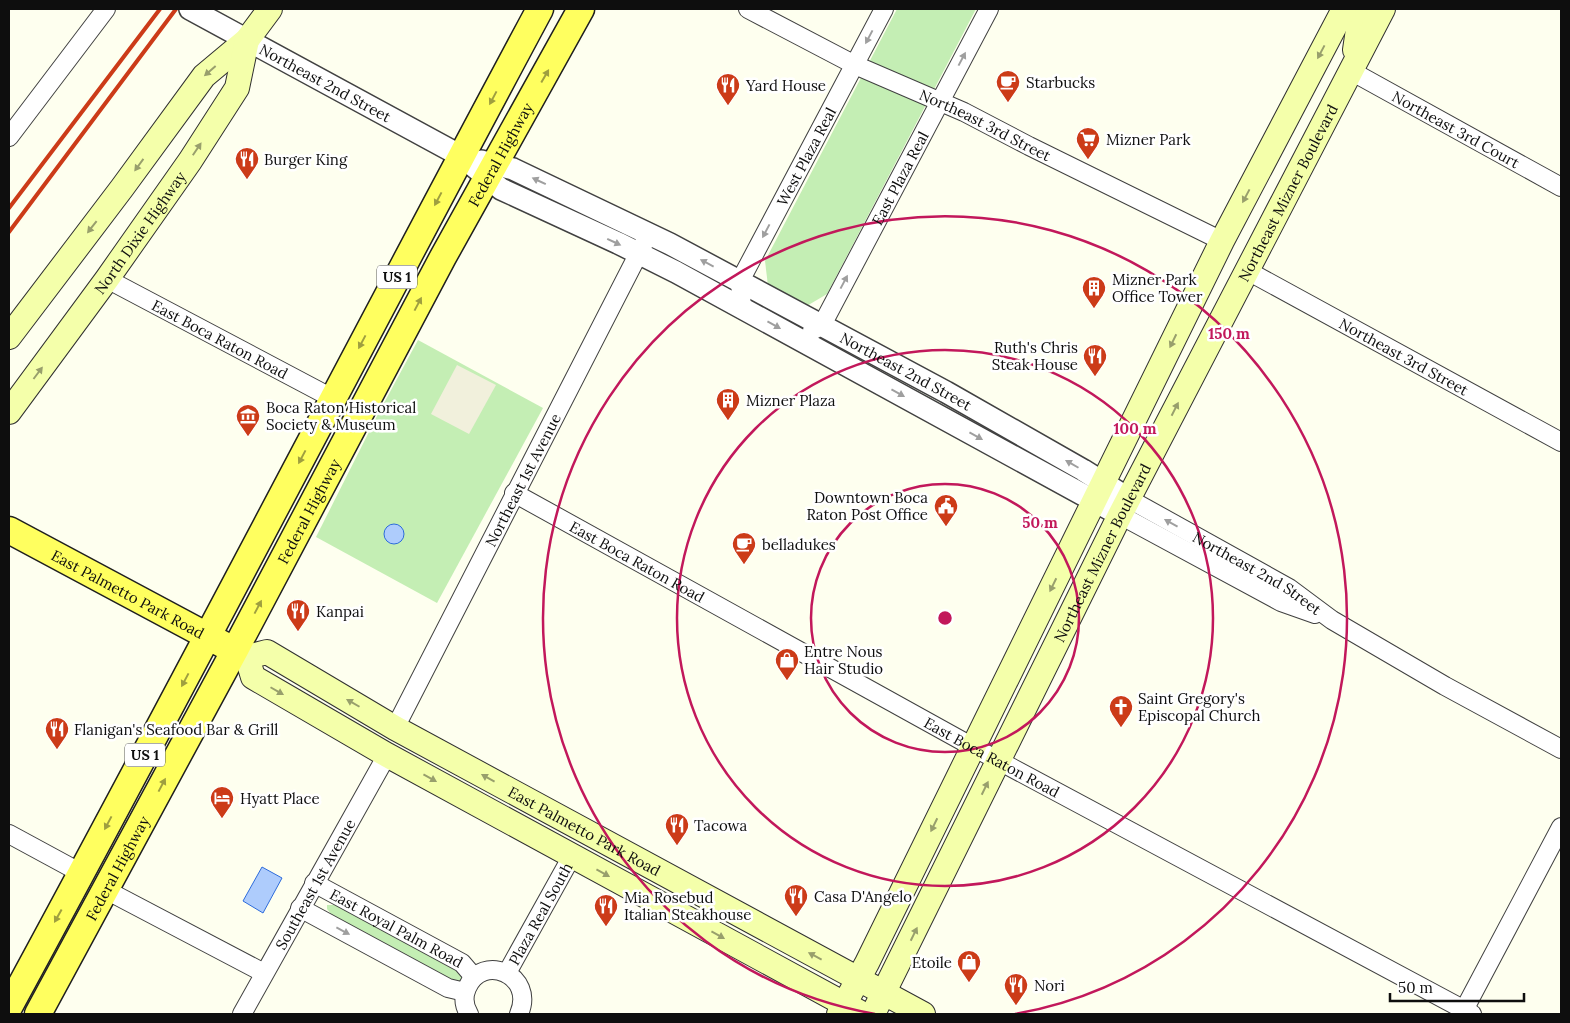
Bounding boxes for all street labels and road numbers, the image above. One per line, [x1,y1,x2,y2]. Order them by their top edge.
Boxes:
street label: Northeast 2nd Street [256,39,395,126]
street label: Northeast 3rd Street [917,84,1054,165]
street label: Northeast 3rd Court [1389,86,1523,172]
street label: Federal Highway [464,99,537,210]
street label: Northeast Mizner Boulevard [1234,101,1341,285]
street label: West Plaza Real [772,104,840,209]
street label: East Plaza Real [867,128,932,228]
street label: North Dixie Highway [90,167,189,298]
road number: US 1 [377,266,417,288]
street label: East Boca Raton Road [149,295,291,383]
street label: Northeast 3rd Street [1336,313,1472,399]
street label: Northeast 2nd Street [837,328,975,414]
street label: Northeast 1st Avenue [480,410,564,550]
street label: Federal Highway [273,455,344,567]
street label: Northeast Mizner Boulevard [1049,460,1155,645]
street label: East Boca Raton Road [567,516,708,606]
street label: Northeast 2nd Street [1190,527,1326,619]
street label: East Palmetto Park Road [48,545,208,642]
street label: East Boca Raton Road [921,712,1063,801]
road number: US 1 [125,744,165,766]
street label: East Palmetto Park Road [505,782,664,880]
street label: Federal Highway [81,812,153,924]
street label: Southeast 1st Avenue [271,815,359,953]
street label: Plaza Real South [504,859,576,968]
street label: East Royal Palm Road [327,884,467,971]

